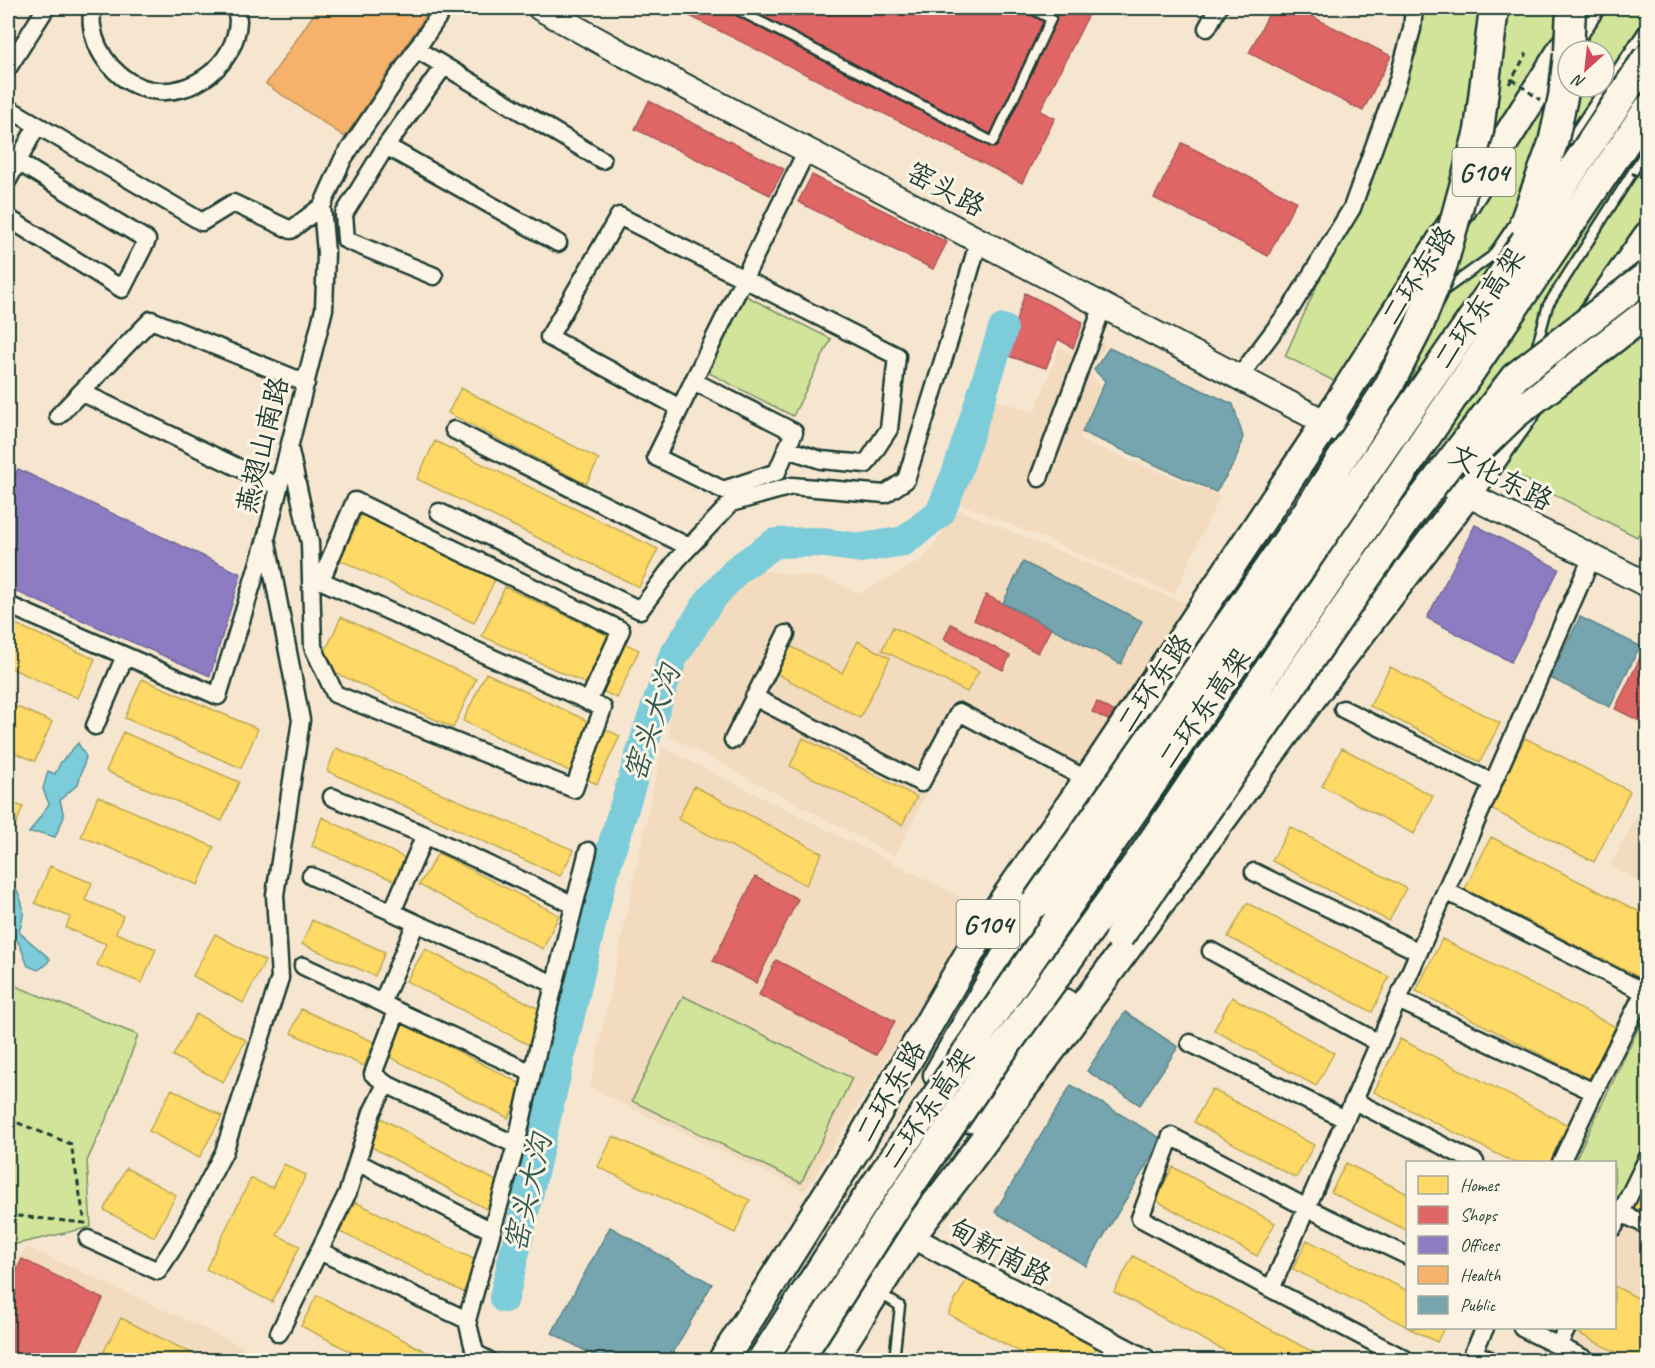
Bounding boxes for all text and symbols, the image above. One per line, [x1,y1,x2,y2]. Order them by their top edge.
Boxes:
north arrow [1556,39,1616,99]
text: N [1568,69,1589,93]
road number: G104 [1452,148,1516,196]
street label: 窑头路 [901,154,991,224]
street label: 二环东路 [1373,218,1463,332]
street label: 二环东高架 [1425,240,1533,376]
street label: 燕翅山南路 [228,373,296,517]
street label: 文化东路 [1443,436,1559,518]
street label: 二环东路 [1108,627,1200,739]
street label: 二环东高架 [1150,641,1258,775]
water label: 窑头大沟 [615,657,690,786]
road number: G104 [956,900,1020,948]
street label: 二环东路 [847,1034,933,1148]
street label: 二环东高架 [874,1041,982,1175]
water label: 窑头大沟 [496,1127,561,1256]
legend [1406,1161,1616,1329]
text: Homes [1460,1174,1500,1196]
text: Shops [1460,1204,1499,1226]
street label: 甸新南路 [942,1210,1058,1294]
text: Offices [1460,1234,1501,1256]
text: Health [1460,1264,1501,1286]
text: Public [1460,1294,1497,1316]

